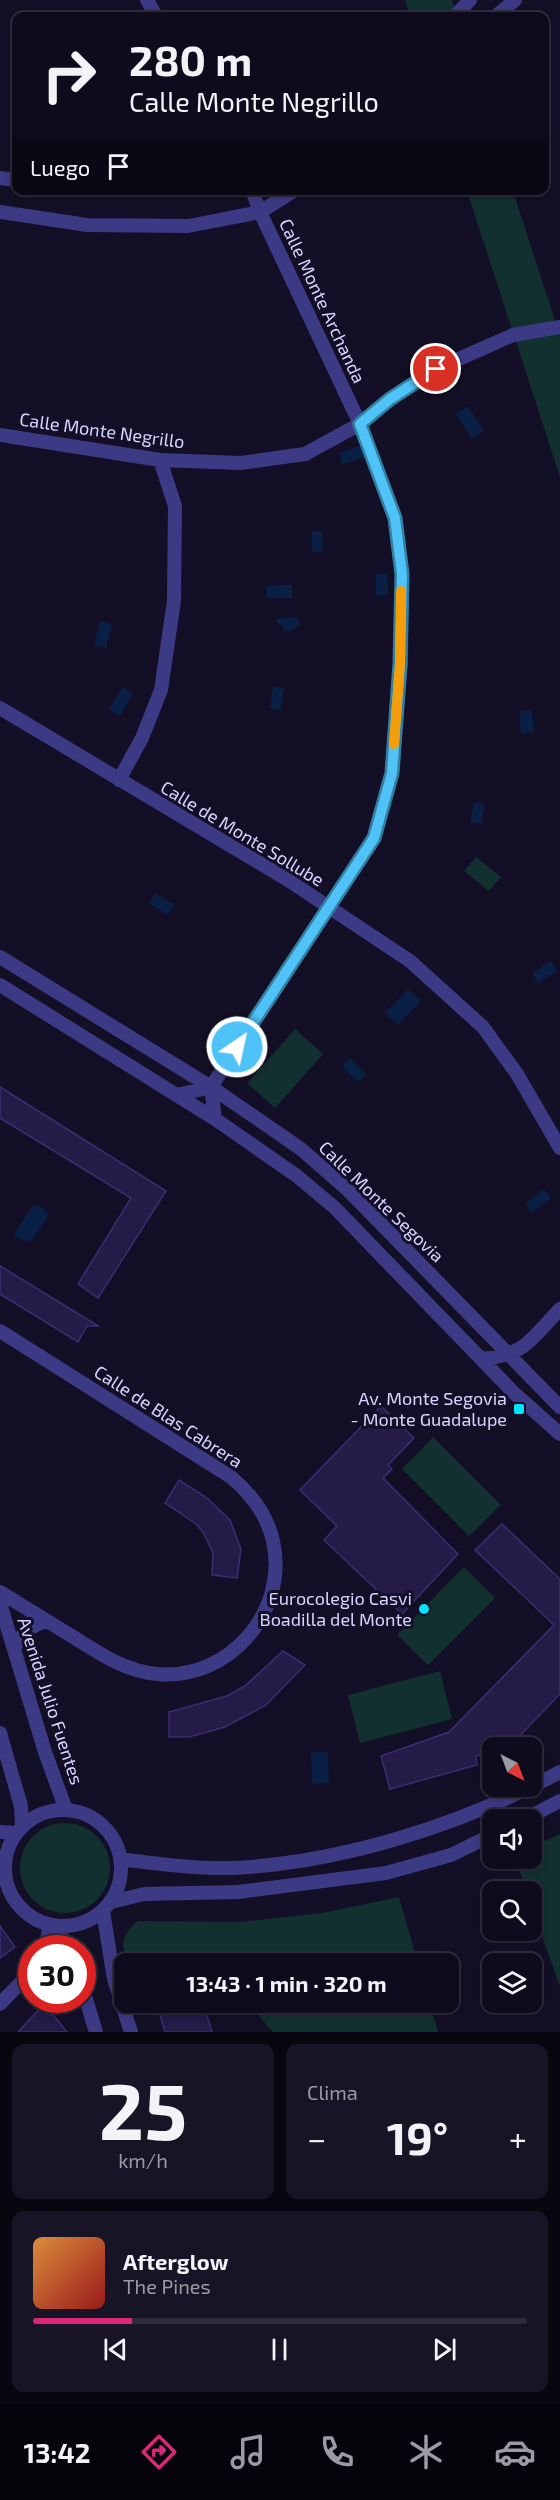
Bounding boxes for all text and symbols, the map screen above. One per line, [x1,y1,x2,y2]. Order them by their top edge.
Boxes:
text: 280 m [129,34,252,84]
icon: right [30,36,108,114]
text: Calle Monte Negrillo [129,85,379,117]
icon: arrive [102,150,135,183]
text: Luego [30,154,90,180]
street label: Calle Monte Archanda [275,215,371,386]
pin [410,343,461,394]
icon: arrive [419,352,452,385]
street label: Calle Monte Negrillo [18,408,186,452]
street label: Calle de Monte Sollube [157,776,328,891]
position arrow [205,1015,269,1079]
street label: Calle Monte Segovia [315,1136,449,1267]
street label: Calle de Blas Cabrera [90,1360,247,1472]
place label: Av. Monte Segovia - Monte Guadalupe [351,1387,507,1430]
marker: Av. Monte Segovia - Monte Guadalupe [512,1402,526,1416]
place label: Eurocolegio Casvi Boadilla del Monte [259,1587,412,1630]
marker: Eurocolegio Casvi Boadilla del Monte [417,1602,431,1616]
street label: Avenida Julio Fuentes [14,1614,88,1787]
north arrow [482,1737,542,1797]
map controls [482,1737,542,2013]
button: sound [482,1809,542,1869]
button: search [482,1881,542,1941]
speed limit sign: 30 [18,1935,96,2013]
button: layers [482,1953,542,2013]
text: 13:43 · 1 min · 320 m [186,1970,387,1996]
text: 25 [99,2062,187,2156]
text: Clima [307,2080,358,2104]
text: 19° [387,2110,448,2164]
text: − [307,2118,326,2158]
text: + [509,2118,527,2158]
text: km/h [118,2148,168,2172]
text: Afterglow [123,2248,228,2274]
text: The Pines [123,2274,211,2298]
icon: previous [99,2333,132,2366]
icon: pause [263,2333,296,2366]
icon: next [428,2333,461,2366]
icon: directions [138,2431,180,2473]
icon: music [227,2431,269,2473]
icon: phone [316,2431,358,2473]
icon: climate [405,2431,447,2473]
icon: car [494,2431,536,2473]
text: 13:42 [24,2436,90,2468]

